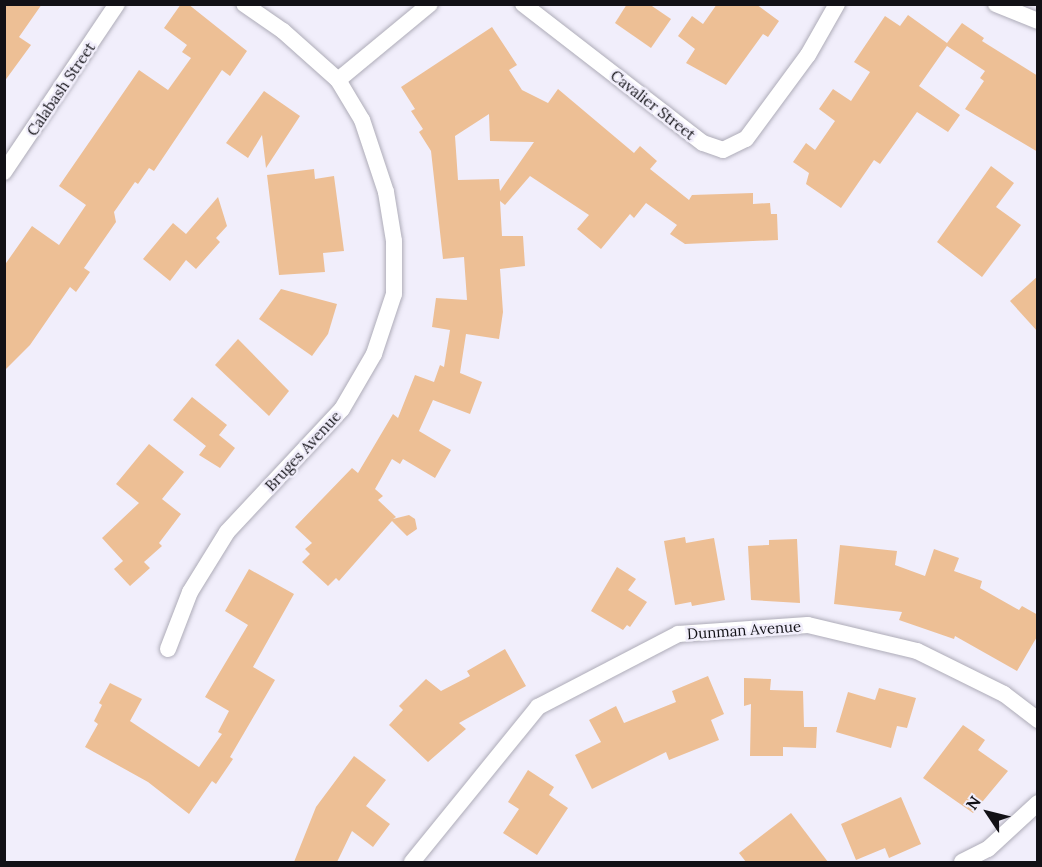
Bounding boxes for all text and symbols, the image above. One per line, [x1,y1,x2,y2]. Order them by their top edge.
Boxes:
street label: Calabash Street [23,39,99,139]
street label: Cavalier Street [607,66,699,144]
street label: Bruges Avenue [261,407,345,495]
street label: Dunman Avenue [686,617,802,643]
north arrow [958,783,1018,843]
text: N [962,792,985,813]

